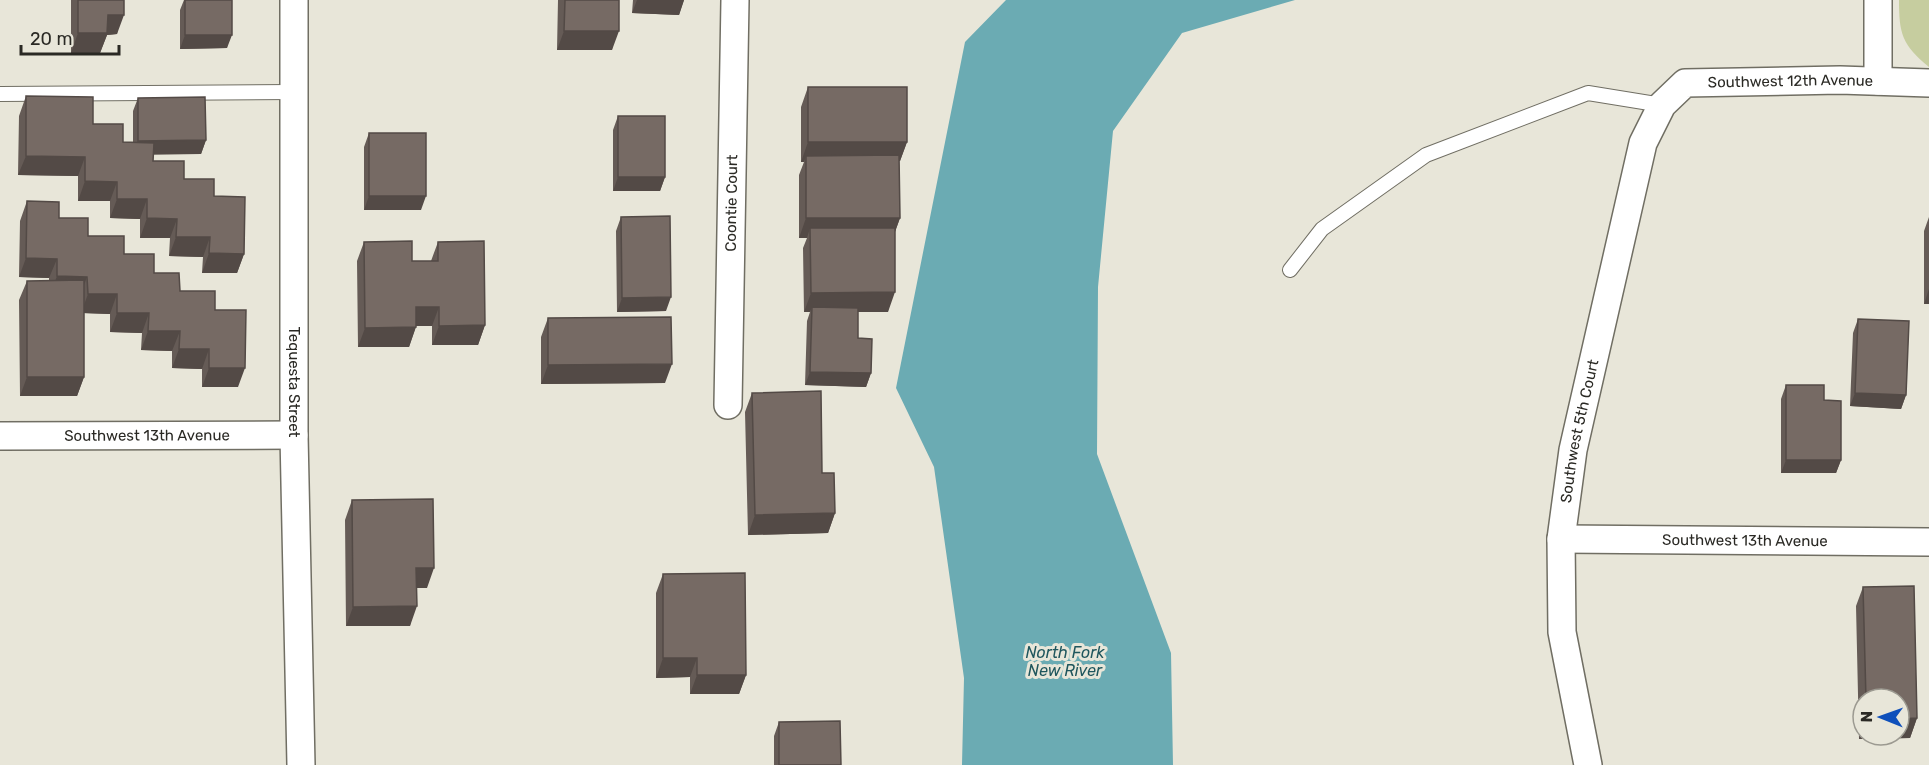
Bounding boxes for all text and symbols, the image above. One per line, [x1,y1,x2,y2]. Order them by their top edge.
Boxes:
scale bar [21,18,118,56]
text: 20 m [30,28,72,50]
street label: Southwest 12th Avenue [1708,71,1873,92]
street label: Coontie Court [722,154,741,252]
street label: Tequesta Street [285,327,303,438]
street label: Southwest 5th Court [1557,357,1602,504]
street label: Southwest 13th Avenue [64,426,230,445]
street label: Southwest 13th Avenue [1662,531,1828,550]
water label: North Fork New River [1025,643,1105,680]
north arrow [1851,687,1911,747]
text: N [1857,711,1876,723]

